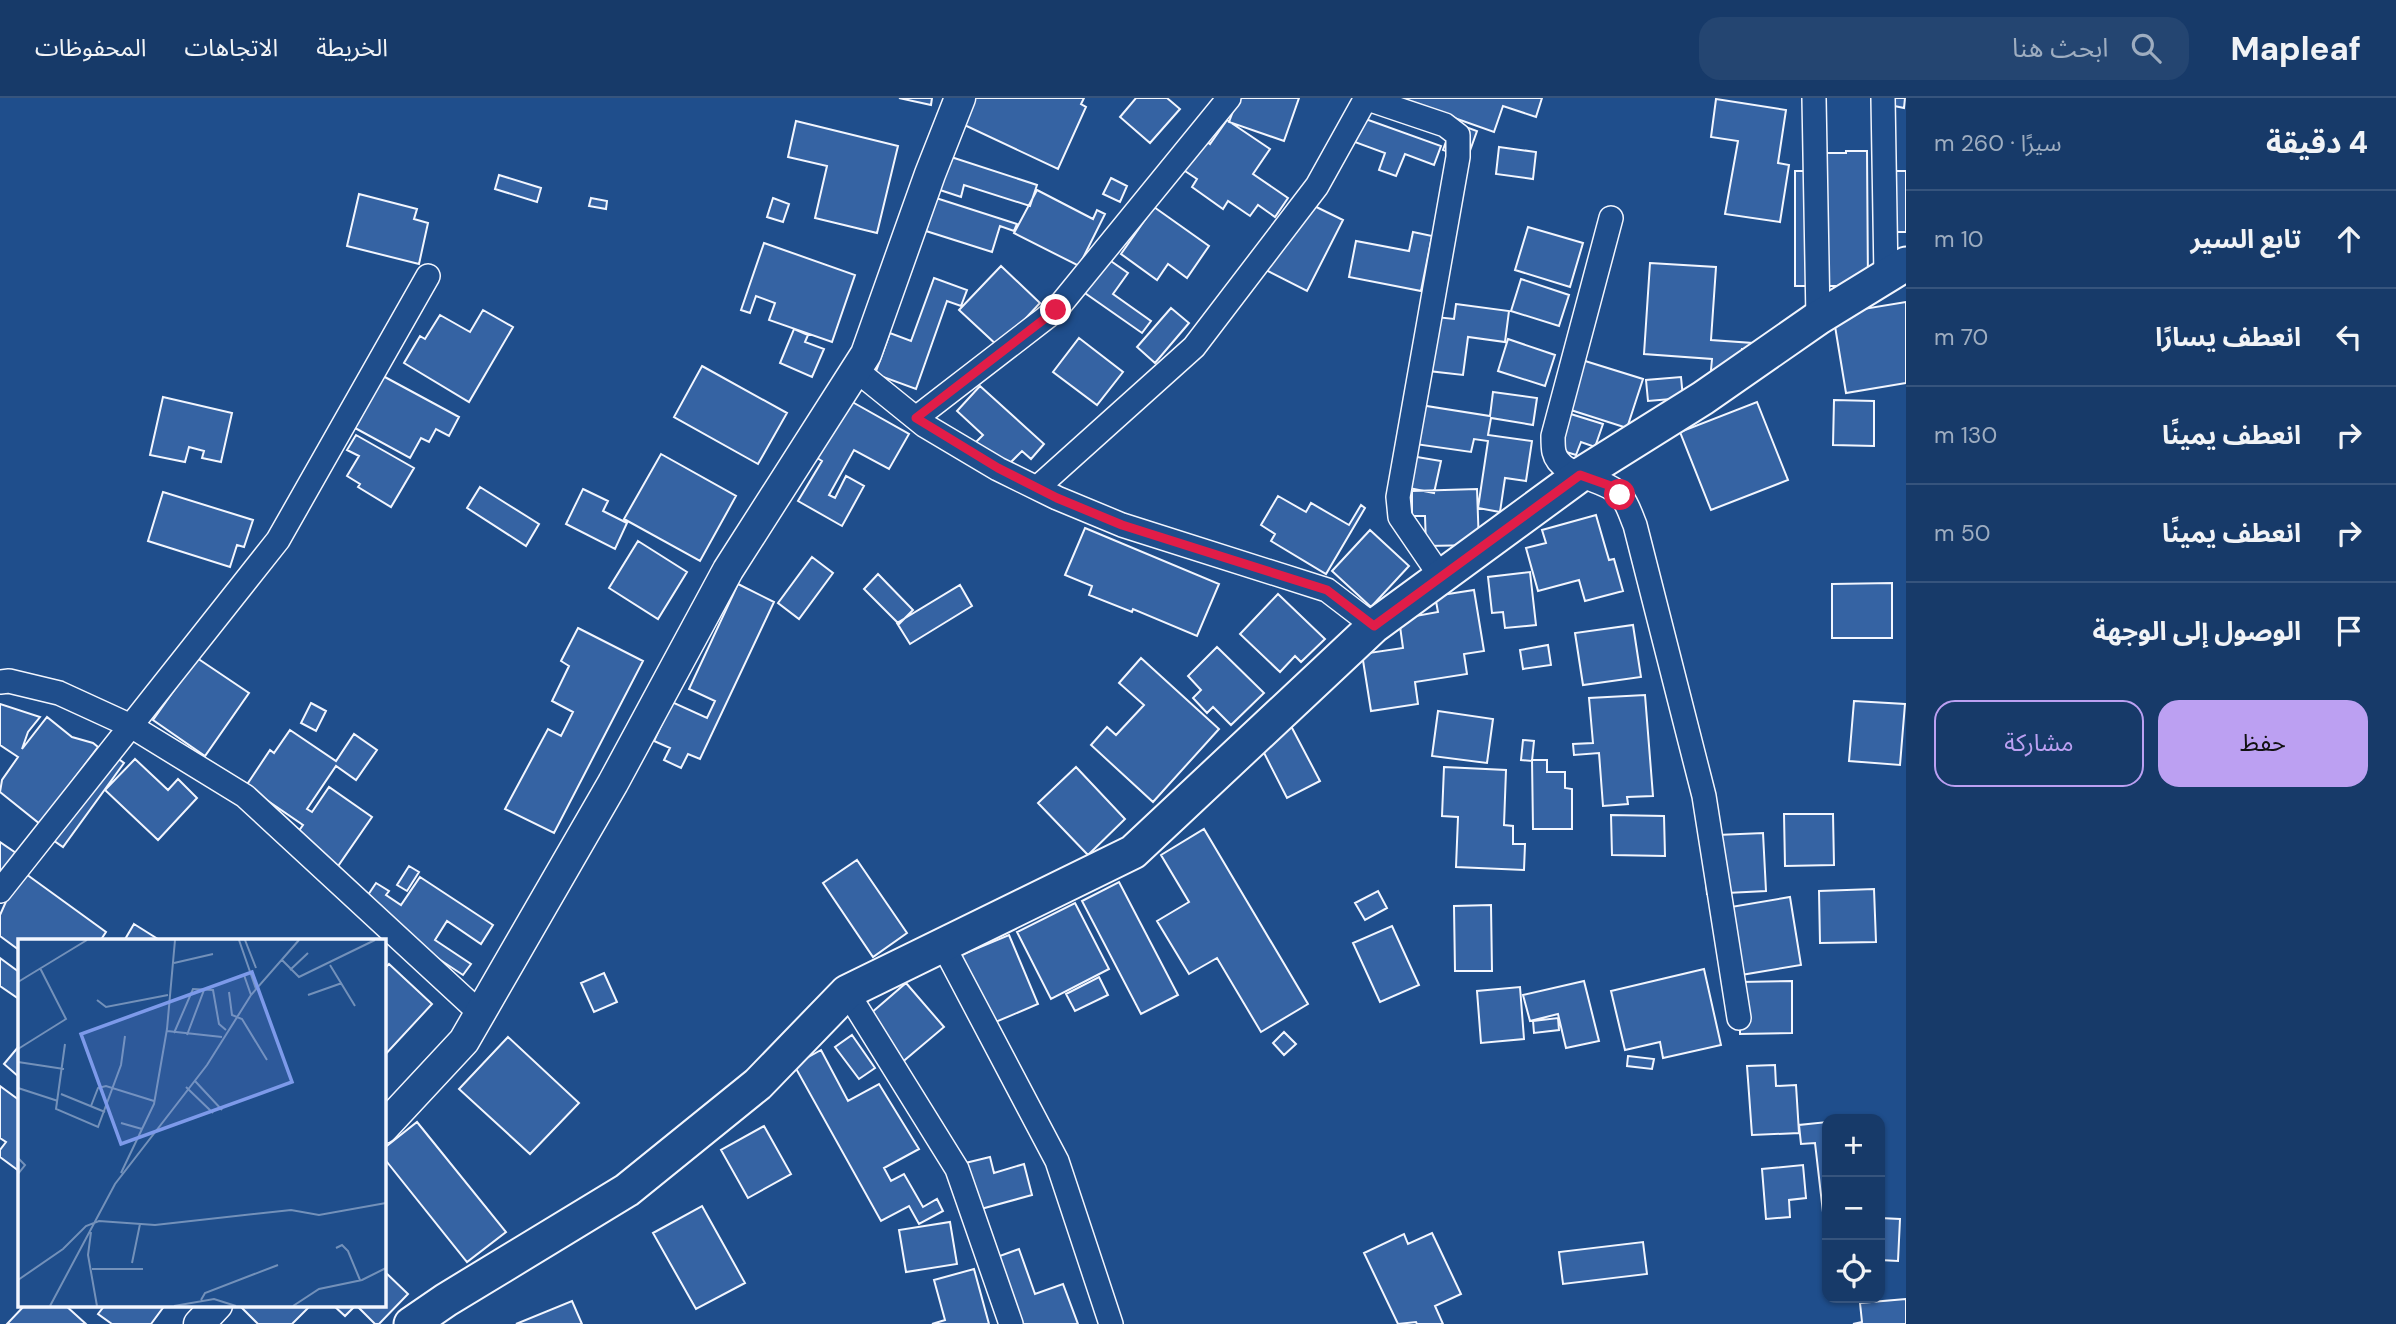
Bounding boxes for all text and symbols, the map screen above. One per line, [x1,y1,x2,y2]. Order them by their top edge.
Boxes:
search box [1699,17,2189,80]
text: Mapleaf [2231,27,2361,70]
icon: search [2127,29,2165,67]
text: ابحث هنا [2012,31,2109,65]
text: المحفوظات [35,32,146,63]
text: الاتجاهات [184,32,278,63]
text: الخريطة [316,32,388,63]
text: 4 دقيقة [2266,123,2368,162]
text: سيرًا · 260 m [1934,128,2061,158]
icon: ahead [2330,220,2368,258]
text: تابع السير [2191,222,2301,256]
text: 10 m [1934,224,1984,254]
route end [1040,294,1071,325]
icon: left [2330,318,2368,356]
text: انعطف يسارًا [2155,320,2301,354]
text: 70 m [1934,322,1988,352]
icon: right [2330,416,2368,454]
text: انعطف يمينًا [2162,418,2301,452]
text: 130 m [1934,420,1997,450]
route start [1604,479,1635,510]
icon: right [2330,514,2368,552]
text: انعطف يمينًا [2162,516,2301,550]
text: 50 m [1934,518,1990,548]
icon: arrive [2330,612,2368,650]
text: الوصول إلى الوجهة [2092,614,2301,648]
button: مشاركة [1934,700,2144,787]
button: حفظ [2158,700,2368,787]
inset map [18,939,385,1306]
map controls [1822,1114,1885,1303]
button: + [1822,1114,1885,1177]
button: − [1822,1177,1885,1240]
button: locate [1822,1240,1885,1303]

